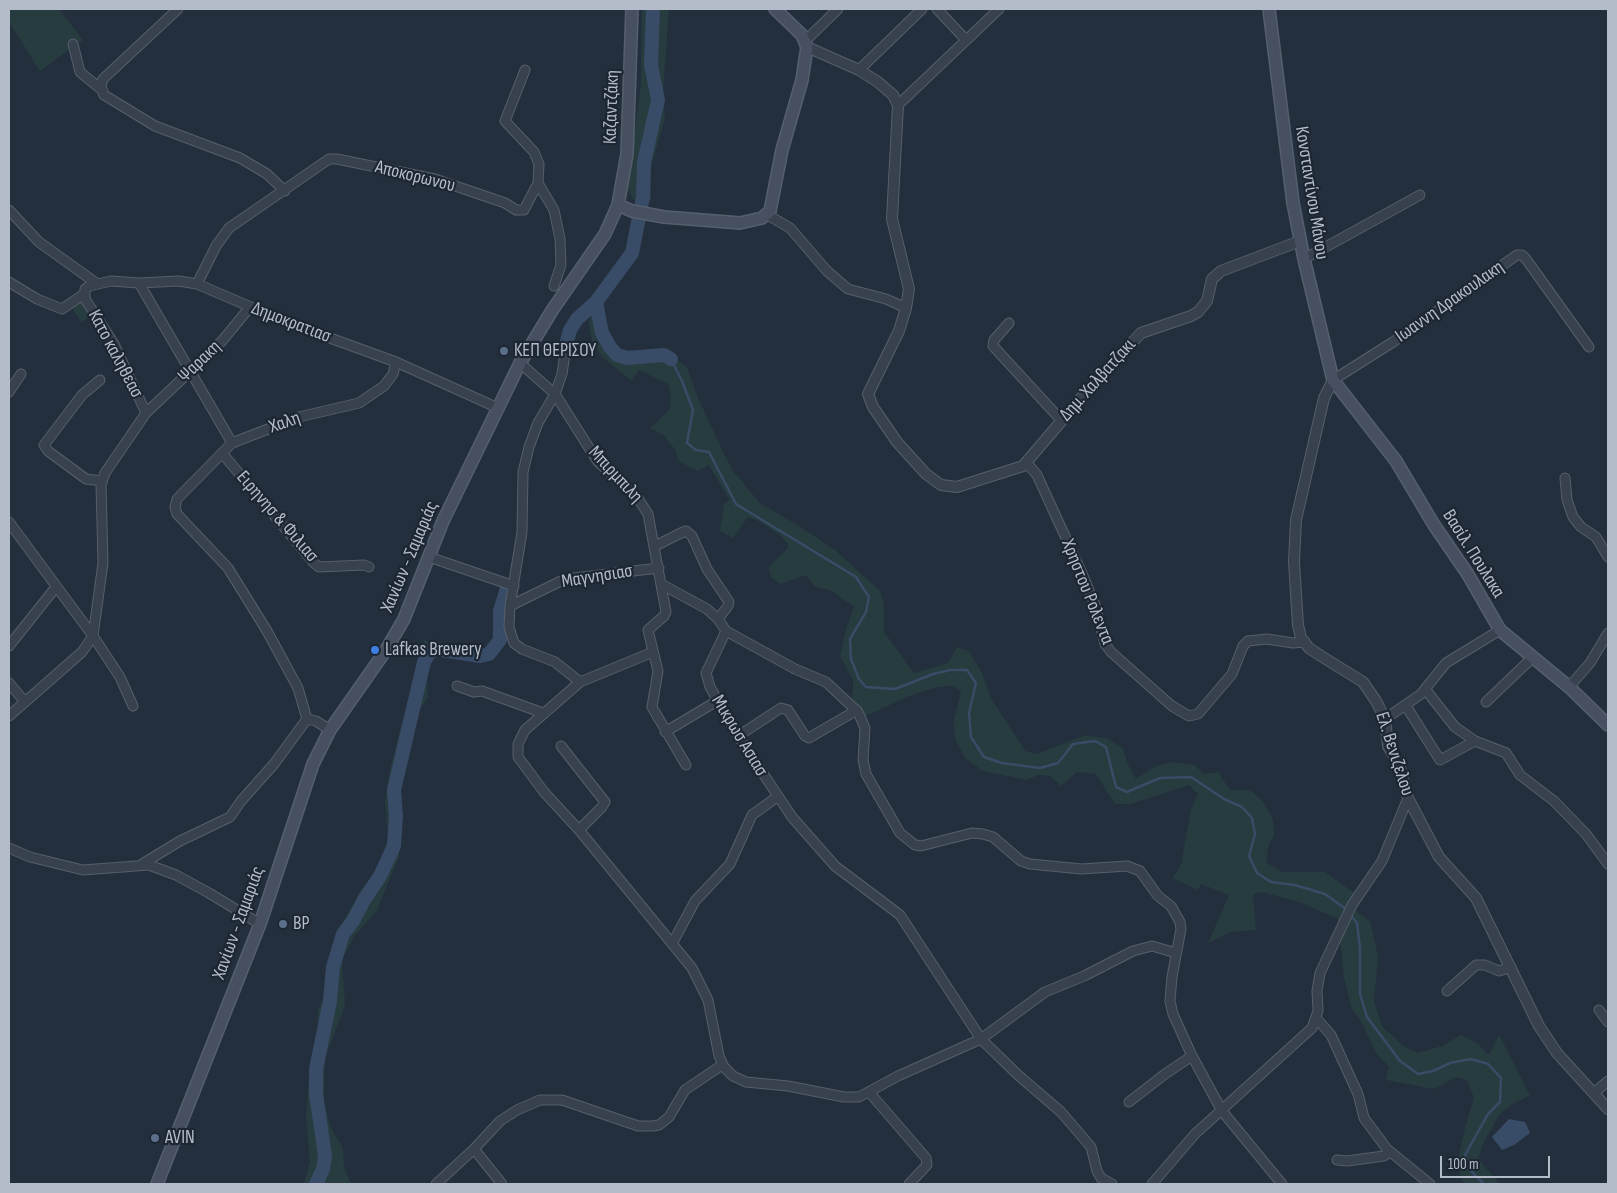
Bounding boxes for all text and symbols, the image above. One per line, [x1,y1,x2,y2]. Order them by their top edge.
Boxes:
street label: Καζαντζάκη [599,70,625,144]
street label: Κονσταντίνου Μάνου [1289,125,1333,261]
street label: Αποκορωνου [373,156,457,198]
street label: Ιωαννη Δρακουλακη [1391,256,1509,348]
street label: Δημοκρατιασ [248,297,334,349]
street label: Κατο καληθεασ [82,306,148,402]
street label: Δημ. Χαλβατζακι [1055,334,1141,426]
street label: Ψαρακη [174,336,226,388]
place label: ΚΕΠ ΘΕΡΙΣΟΥ [514,340,596,362]
marker: ΚΕΠ ΘΕΡΙΣΟΥ [498,345,510,357]
street label: Χαλη [266,407,304,439]
street label: Μπιρμπιλη [583,442,647,508]
street label: Ειρηνησ & Φιλιασ [231,467,323,567]
street label: Χανίων - Σαμαριάς [376,498,444,616]
street label: Βασίλ. Πουλακα [1437,506,1509,602]
street label: Χρηστου Ρολεντα [1056,536,1118,648]
street label: Μαγνησιασ [560,560,634,594]
place label: Lafkas Brewery [385,639,482,661]
marker: Lafkas Brewery [369,644,381,656]
street label: Μικρωσ Ασιασ [706,691,772,781]
street label: Ελ. Βενιζελου [1370,709,1418,799]
street label: Χανίων - Σαμαριάς [208,863,270,983]
place label: BP [293,913,309,935]
marker: BP [277,918,289,930]
place label: AVIN [165,1127,195,1149]
marker: AVIN [149,1132,161,1144]
scale bar [1442,1146,1552,1178]
text: 100 m [1448,1155,1479,1174]

